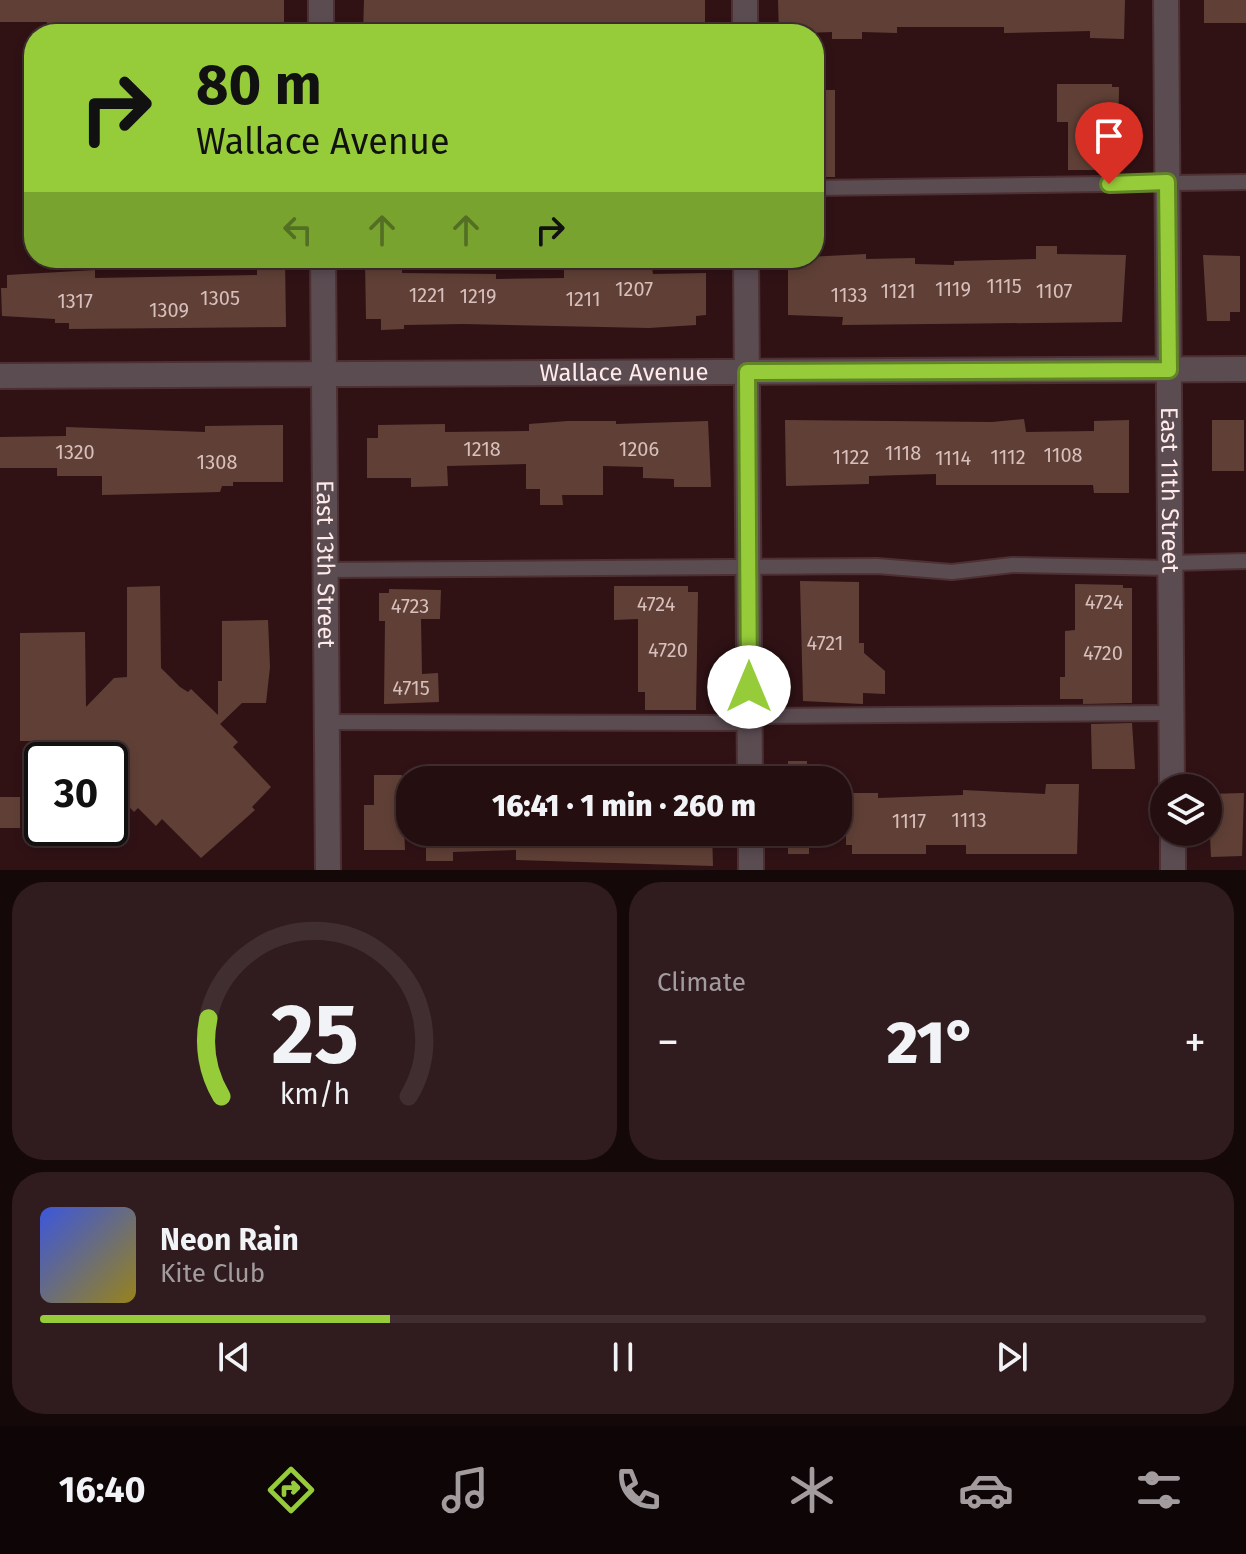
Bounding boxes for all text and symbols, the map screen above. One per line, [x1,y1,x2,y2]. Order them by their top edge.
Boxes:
text: 80 m [196,52,322,119]
icon: right [64,56,168,160]
pin [1075,102,1143,184]
icon: arrive [1087,114,1131,158]
text: Wallace Avenue [196,120,450,164]
icon: left [276,208,320,252]
icon: ahead [360,208,404,252]
icon: ahead [444,208,488,252]
icon: right [528,208,572,252]
house number: 1115 [986,274,1022,298]
house number: 1207 [615,277,653,301]
house number: 1119 [935,277,971,301]
house number: 1121 [880,279,916,303]
house number: 1107 [1036,279,1072,303]
house number: 1221 [409,283,445,307]
house number: 1133 [831,283,868,307]
house number: 1219 [459,284,497,308]
house number: 1305 [200,286,240,310]
house number: 1211 [565,287,601,311]
house number: 1317 [57,289,93,313]
house number: 1309 [149,298,189,322]
street label: Wallace Avenue [539,358,709,387]
street label: East 11th Street [1155,407,1184,574]
house number: 1218 [463,437,501,461]
house number: 1206 [619,437,659,461]
house number: 1320 [55,440,95,464]
house number: 1118 [885,441,921,465]
house number: 1108 [1043,443,1083,467]
house number: 1122 [833,445,869,469]
house number: 1112 [990,445,1026,469]
house number: 1114 [935,446,971,470]
house number: 1308 [197,450,237,474]
street label: East 13th Street [311,480,340,649]
house number: 4724 [1085,590,1124,614]
house number: 4724 [637,592,676,616]
house number: 4723 [391,594,429,618]
house number: 4721 [807,631,843,655]
house number: 4720 [648,638,688,662]
house number: 4720 [1083,641,1123,665]
position arrow [707,645,791,729]
house number: 4715 [392,676,430,700]
speed limit sign: 30 [24,742,128,846]
map controls [1150,774,1222,846]
button: layers [1150,774,1222,846]
text: 16:41 · 1 min · 260 m [492,788,756,824]
house number: 1113 [951,808,987,832]
house number: 1117 [892,809,926,833]
text: Climate [657,967,746,998]
text: 25 [271,985,358,1085]
text: 21° [887,1007,976,1079]
text: − [657,1016,679,1069]
text: + [1184,1016,1206,1069]
text: km/h [279,1077,350,1112]
text: Neon Rain [160,1222,299,1258]
text: Kite Club [160,1258,265,1289]
icon: previous [212,1335,256,1379]
icon: pause [601,1335,645,1379]
icon: next [990,1335,1034,1379]
icon: directions [263,1462,319,1518]
icon: music [437,1462,493,1518]
icon: phone [610,1462,666,1518]
icon: climate [784,1462,840,1518]
icon: car [958,1462,1014,1518]
icon: filters [1131,1462,1187,1518]
text: 16:40 [59,1468,146,1512]

